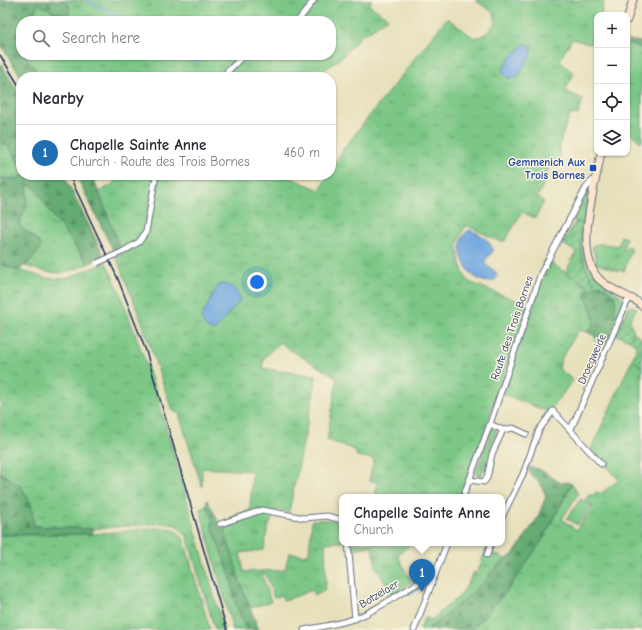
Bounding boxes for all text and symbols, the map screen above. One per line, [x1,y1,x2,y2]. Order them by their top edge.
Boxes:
map controls [594,12,630,156]
button: + [594,12,630,48]
search box [16,16,336,60]
icon: search [30,27,52,49]
text: Search here [62,29,140,47]
button: − [594,48,630,84]
button: locate [594,84,630,120]
text: Nearby [32,89,83,108]
button: layers [594,120,630,156]
text: Chapelle Sainte Anne [70,136,206,154]
text: 1 [42,145,48,160]
text: 460 m [284,145,320,160]
text: Church · Route des Trois Bornes [70,154,250,169]
place label: Gemmenich Aux Trois Bornes [508,156,586,182]
marker: Gemmenich Aux Trois Bornes [588,163,598,173]
your location [247,272,267,292]
street label: Route des Trois Bornes [488,274,536,382]
street label: Droegweide [575,331,609,386]
popup [339,494,505,546]
text: Chapelle Sainte Anne [354,504,490,522]
text: Church [354,522,393,537]
pin: 1 [409,559,435,592]
street label: Botzelaer [357,577,402,611]

